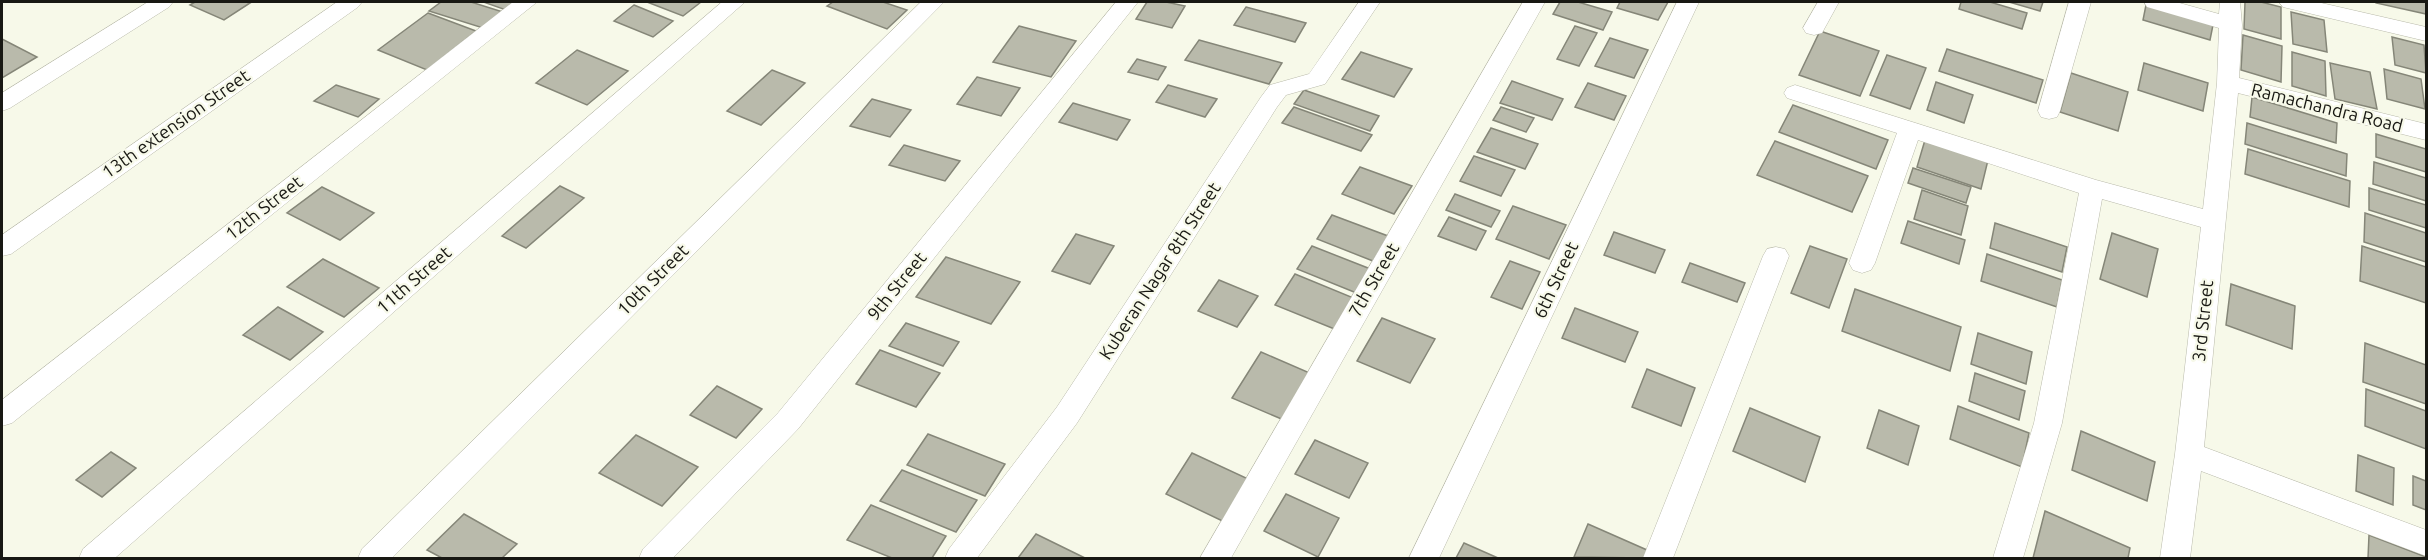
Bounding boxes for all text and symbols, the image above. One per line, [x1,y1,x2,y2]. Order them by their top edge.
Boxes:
street label: 13th extension Street [98,65,253,182]
street label: Ramachandra Road [2249,79,2405,136]
street label: 12th Street [221,171,306,243]
street label: Kuberan Nagar 8th Street [1095,178,1224,363]
street label: 6th Street [1529,238,1581,321]
street label: 7th Street [1344,239,1402,320]
street label: 10th Street [613,240,692,319]
street label: 11th Street [372,242,455,317]
street label: 9th Street [863,247,930,323]
street label: 3rd Street [2188,279,2216,363]

